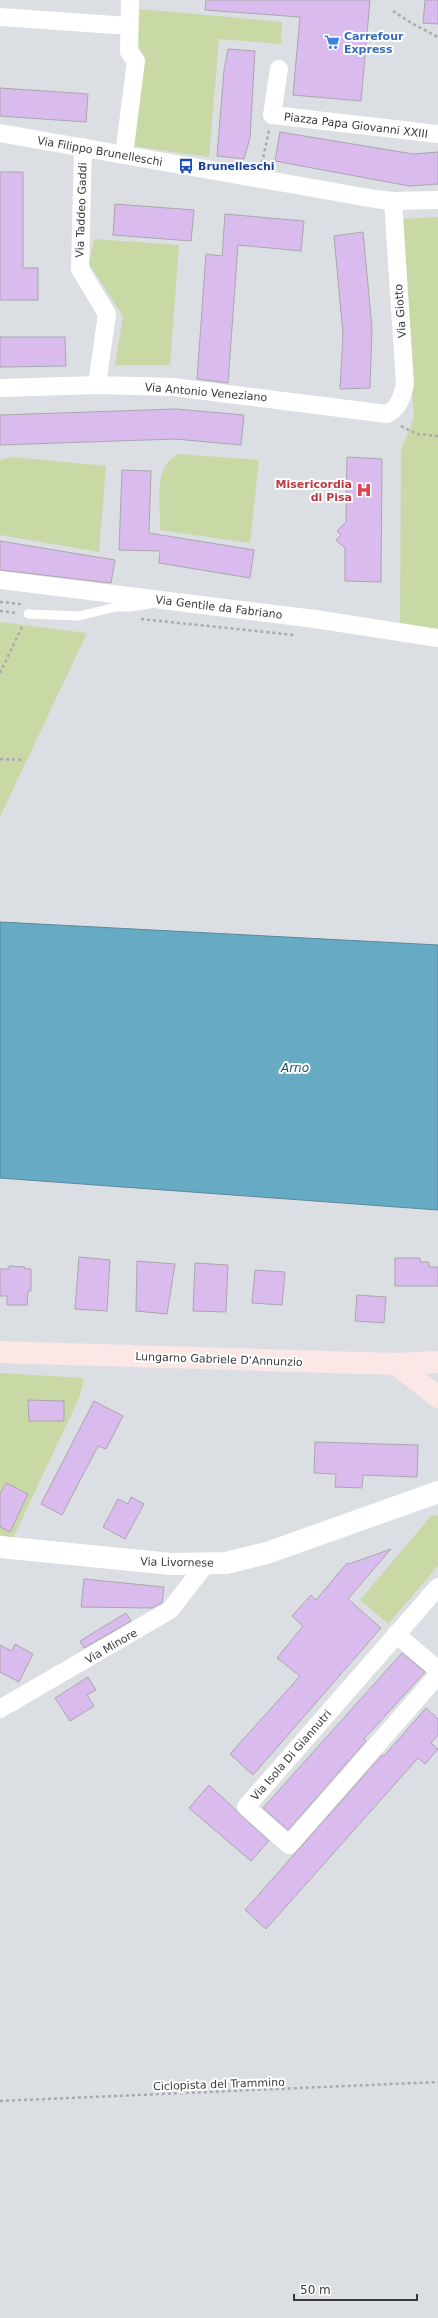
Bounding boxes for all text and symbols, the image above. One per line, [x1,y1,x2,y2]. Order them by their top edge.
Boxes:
place label: Carrefour Express [344,30,404,56]
supermarket icon: Carrefour Express [323,33,341,51]
street label: Piazza Papa Giovanni XXIII [283,110,429,141]
street label: Via Filippo Brunelleschi [36,134,164,169]
bus stop icon: Brunelleschi [177,157,195,175]
place label: Brunelleschi [198,160,275,173]
street label: Via Taddeo Gaddi [73,162,90,258]
street label: Via Giotto [392,283,409,338]
street label: Via Antonio Veneziano [144,381,268,404]
place label: Misericordia di Pisa [276,478,352,504]
hospital icon: Misericordia di Pisa [355,481,373,499]
street label: Via Gentile da Fabriano [155,593,283,622]
water label: Arno [280,1061,309,1075]
street label: Lungarno Gabriele D'Annunzio [135,1350,303,1369]
street label: Via Livornese [140,1555,214,1570]
street label: Via Minore [83,1626,140,1667]
street label: Via Isola Di Giannutri [249,1707,334,1803]
street label: Ciclopista del Trammino [153,2076,285,2093]
scale bar [294,2276,417,2302]
text: 50 m [300,2283,331,2297]

